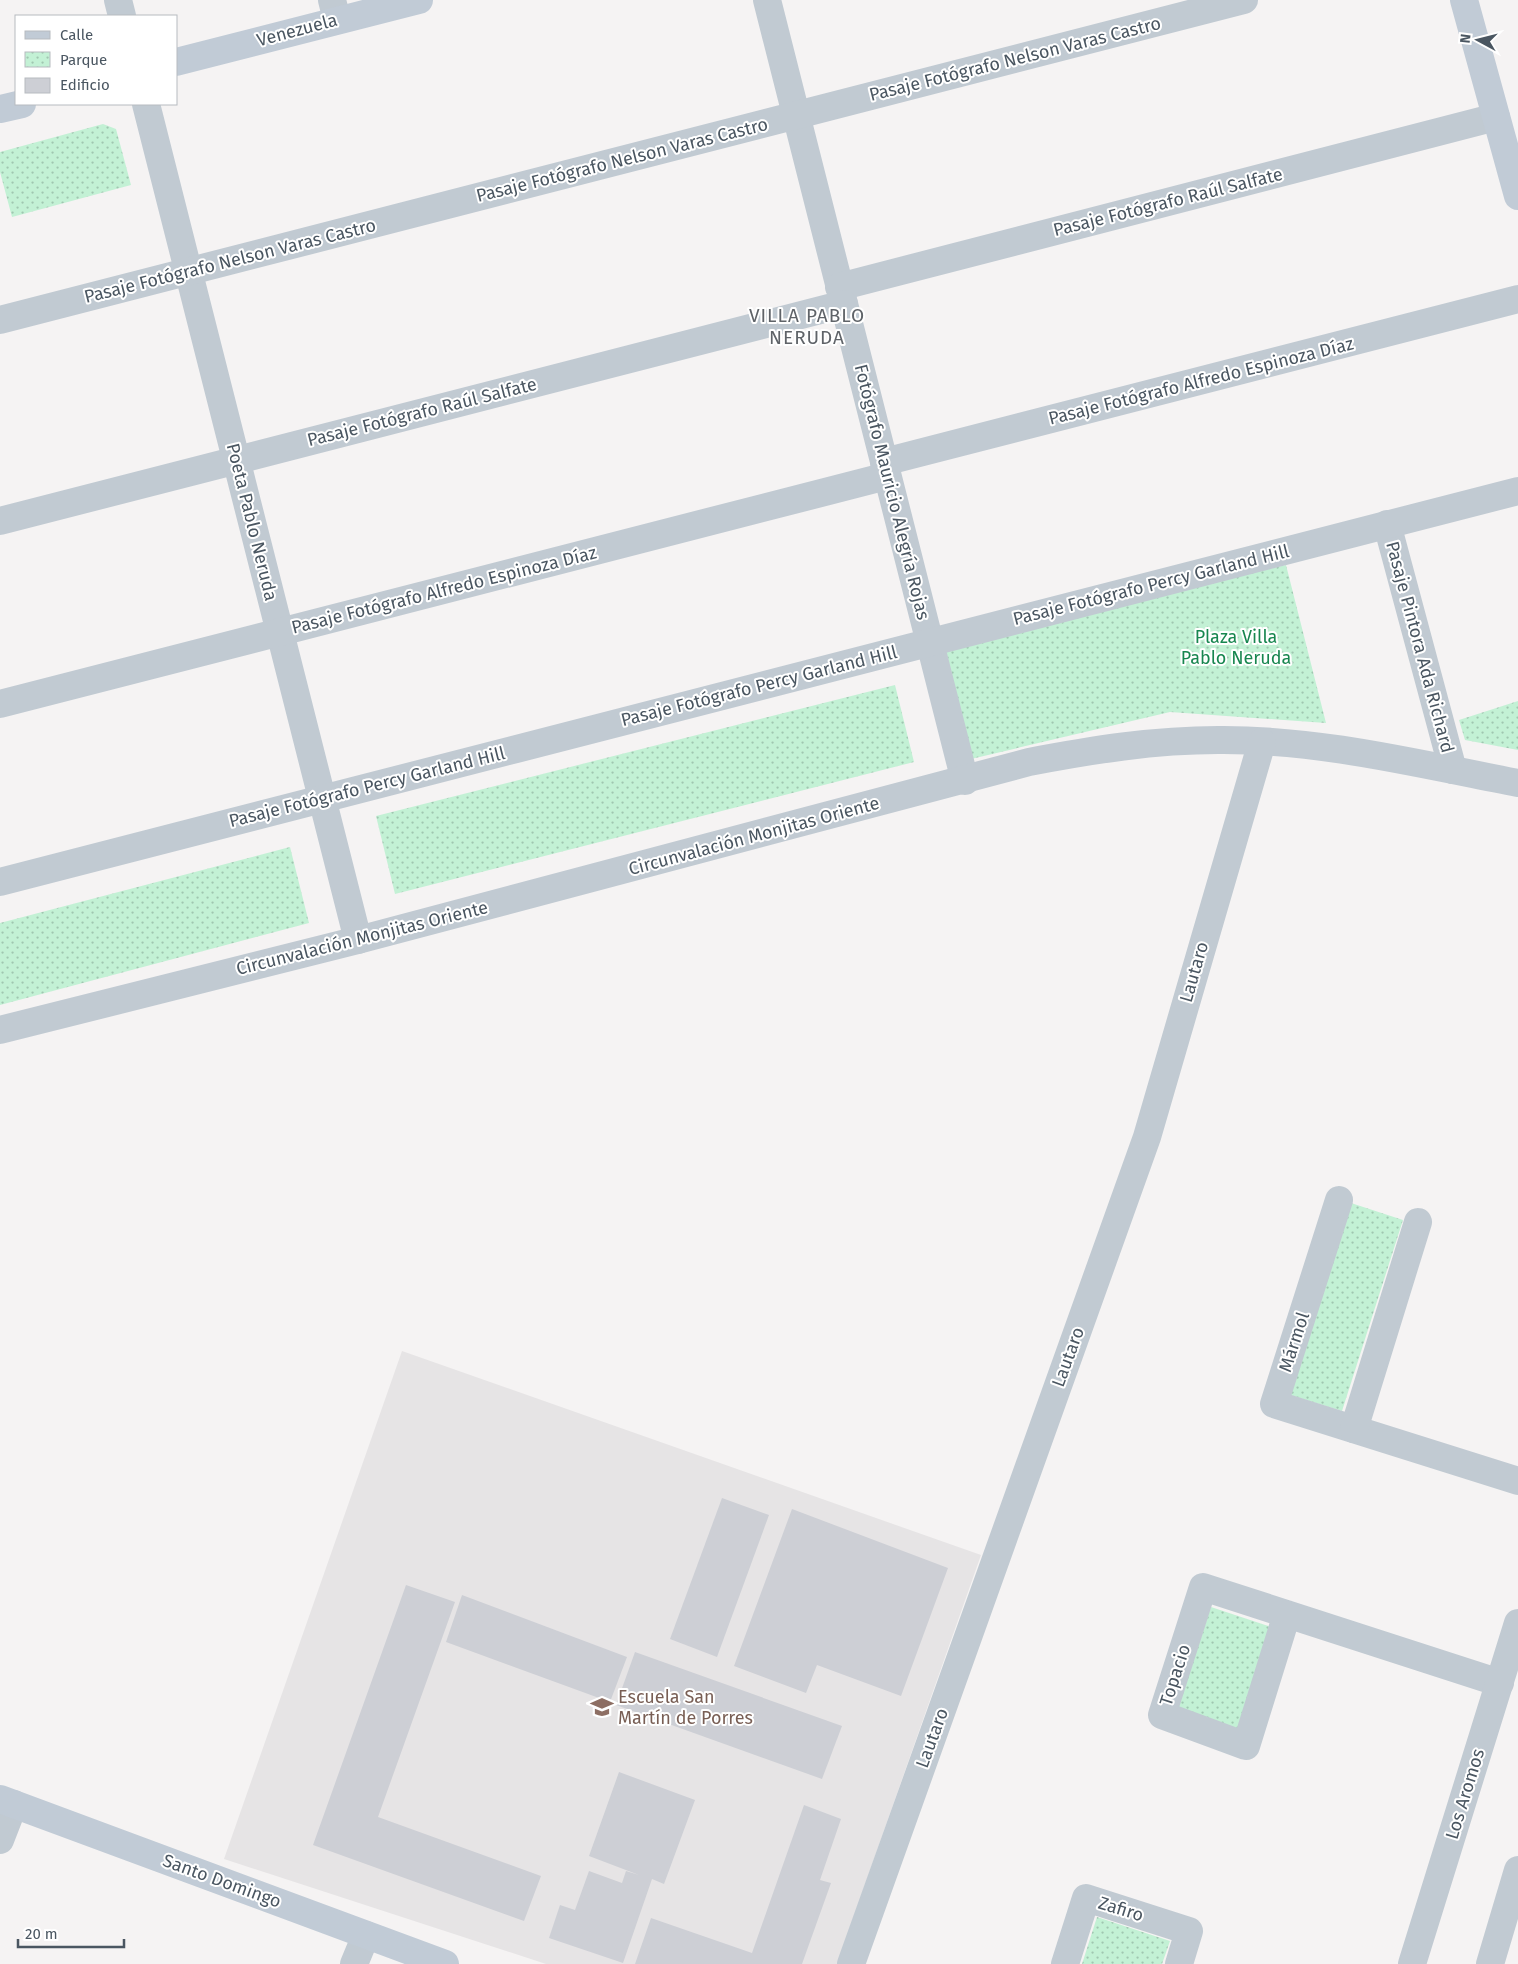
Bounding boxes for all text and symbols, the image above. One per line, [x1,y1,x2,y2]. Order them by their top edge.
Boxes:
street label: Venezuela [254,9,340,51]
street label: Pasaje Fotógrafo Nelson Varas Castro [867,12,1163,106]
legend [15,15,178,105]
north arrow [1453,15,1503,65]
text: Calle [60,26,93,44]
text: N [1457,33,1475,44]
text: Parque [60,51,107,69]
text: Edificio [60,76,110,94]
street label: Pasaje Fotógrafo Nelson Varas Castro [474,113,770,207]
street label: Pasaje Fotógrafo Raúl Salfate [1051,163,1285,241]
street label: Pasaje Fotógrafo Nelson Varas Castro [82,214,378,308]
district label: VILLA PABLO NERUDA [749,304,865,349]
street label: Pasaje Fotógrafo Alfredo Espinoza Díaz [1046,332,1356,430]
street label: Fotógrafo Mauricio Alegría Rojas [850,362,934,622]
street label: Pasaje Fotógrafo Raúl Salfate [305,373,539,451]
street label: Poeta Pablo Neruda [222,441,282,603]
street label: Pasaje Pintora Ada Richard [1381,539,1459,755]
street label: Pasaje Fotógrafo Percy Garland Hill [1011,540,1291,630]
street label: Pasaje Fotógrafo Alfredo Espinoza Díaz [289,541,599,639]
park label: Plaza Villa Pablo Neruda [1181,626,1291,669]
street label: Pasaje Fotógrafo Percy Garland Hill [619,641,899,731]
street label: Pasaje Fotógrafo Percy Garland Hill [227,742,507,832]
street label: Circunvalación Monjitas Oriente [626,792,882,880]
street label: Circunvalación Monjitas Oriente [234,896,490,980]
street label: Lautaro [1175,939,1213,1005]
street label: Mármol [1274,1309,1314,1375]
street label: Lautaro [1047,1324,1089,1390]
street label: Topacio [1155,1641,1195,1709]
place label: Escuela San Martín de Porres [618,1686,753,1729]
school or university icon: Escuela San Martín de Porres [589,1694,615,1720]
street label: Lautaro [911,1705,953,1771]
street label: Los Aromos [1441,1746,1489,1842]
street label: Santo Domingo [160,1849,284,1913]
street label: Zafiro [1096,1892,1146,1926]
scale bar [18,1916,124,1948]
text: 20 m [25,1925,58,1943]

